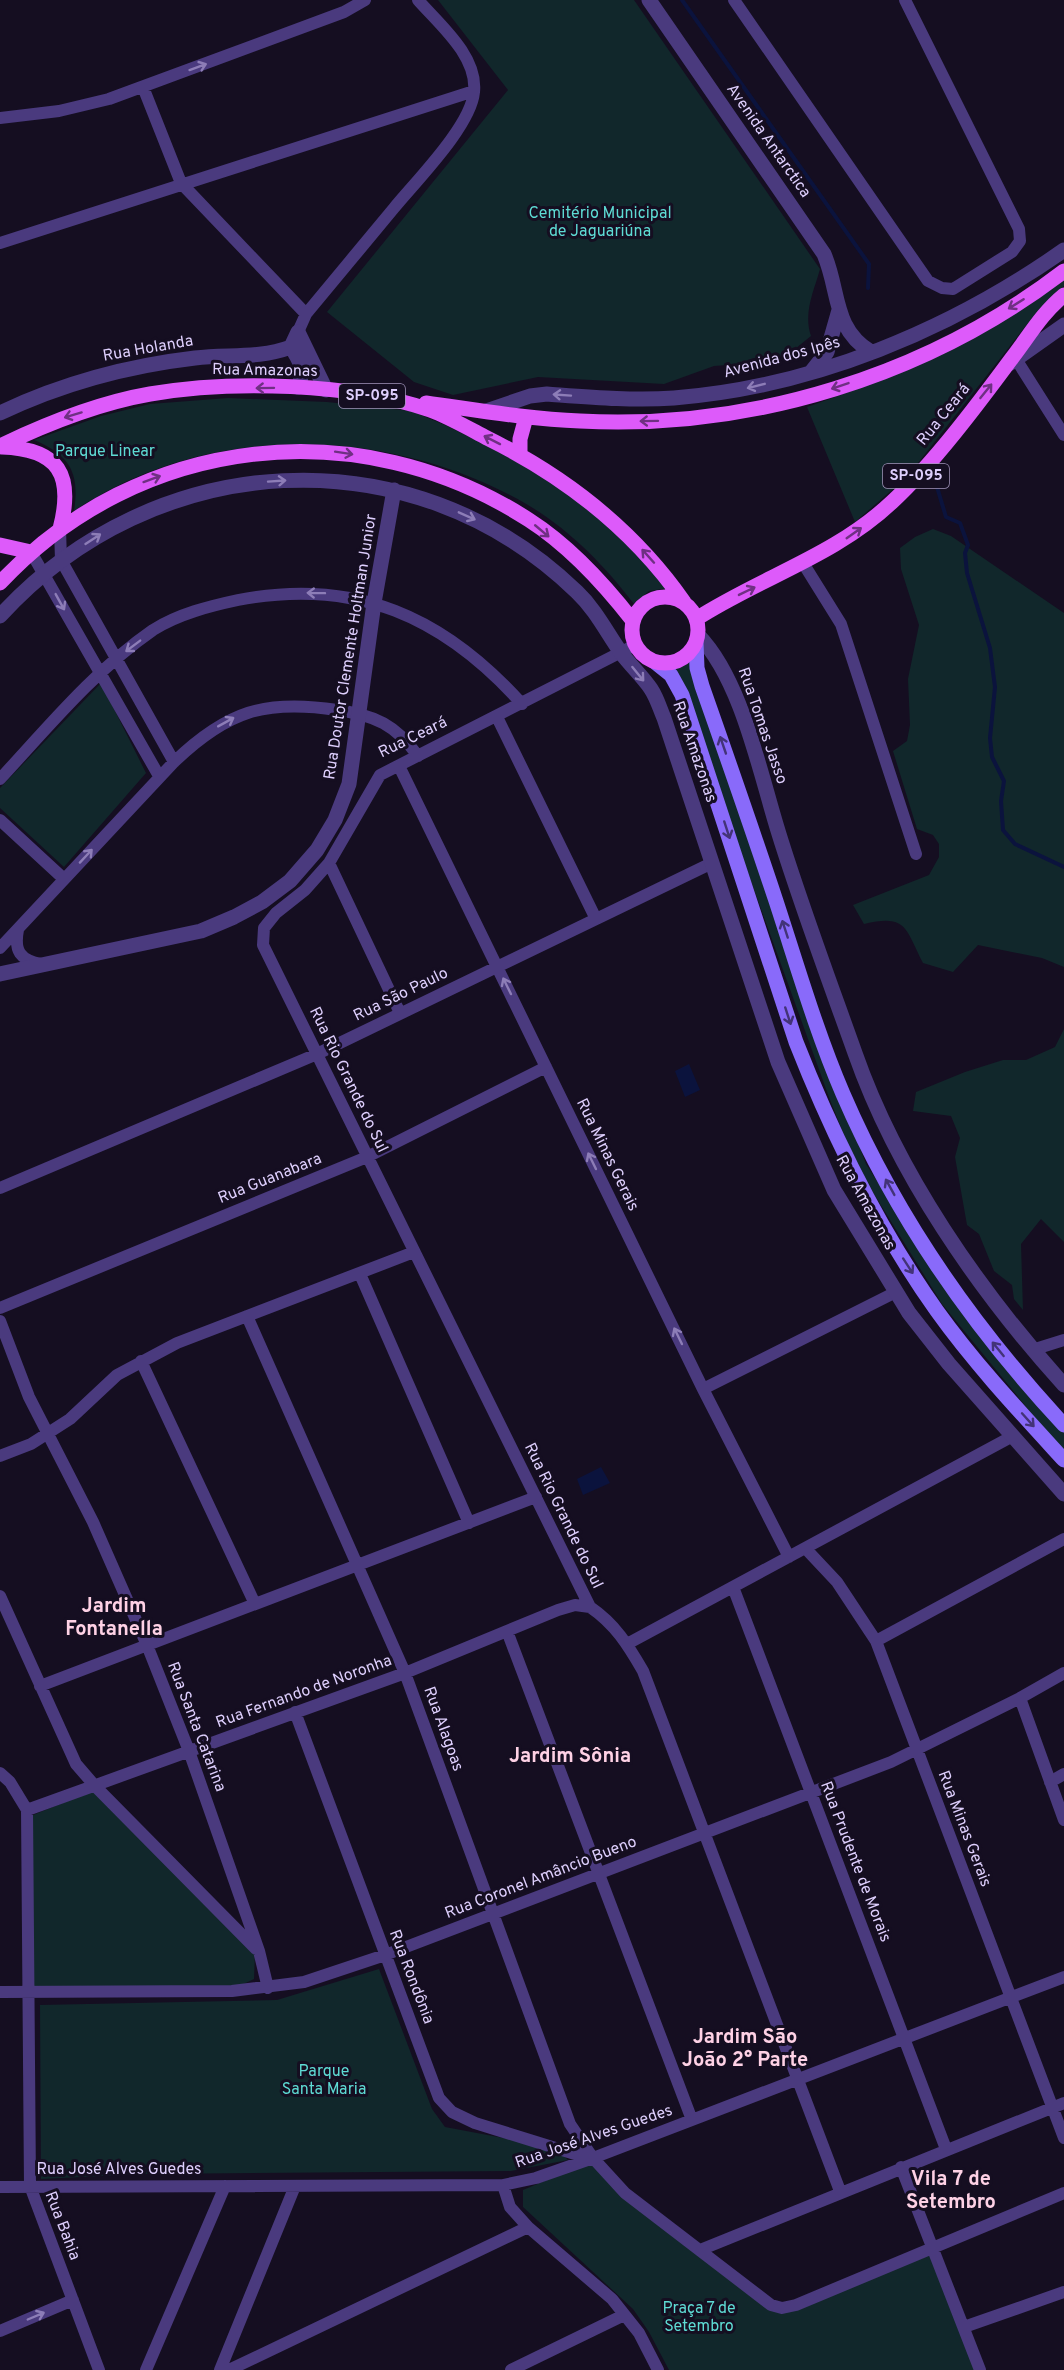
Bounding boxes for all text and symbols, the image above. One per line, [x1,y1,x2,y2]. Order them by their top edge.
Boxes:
one-way arrow [188,60,207,71]
street label: Avenida Antarctica [721,80,815,202]
park label: Cemitério Municipal de Jaguariúna [528,204,672,242]
one-way arrow [1008,298,1025,310]
street label: Rua Holanda [101,331,195,367]
street label: Avenida dos Ipês [721,333,843,383]
street label: Rua Amazonas [212,360,318,382]
one-way arrow [746,380,765,392]
street label: Rua Ceará [913,380,975,450]
one-way arrow [255,382,275,393]
one-way arrow [831,382,850,393]
road number: SP-095 [339,384,405,408]
one-way arrow [979,384,993,399]
one-way arrow [552,389,572,400]
one-way arrow [64,410,83,421]
one-way arrow [639,415,659,427]
one-way arrow [484,434,502,446]
park label: Parque Linear [55,442,155,462]
one-way arrow [334,447,353,458]
road number: SP-095 [883,464,949,488]
one-way arrow [143,472,161,483]
one-way arrow [266,476,286,487]
one-way arrow [457,511,475,522]
street label: Rua Doutor Clemente Holtman Junior [320,513,382,781]
one-way arrow [534,524,549,538]
one-way arrow [845,527,861,539]
one-way arrow [84,533,101,545]
one-way arrow [641,549,655,564]
one-way arrow [738,584,756,596]
one-way arrow [307,587,327,599]
one-way arrow [54,593,66,610]
one-way arrow [125,639,141,652]
one-way arrow [632,665,645,681]
street label: Rua Tomas Jasso [733,665,791,787]
street label: Rua Amazonas [667,699,721,805]
street label: Rua Ceará [375,713,451,763]
one-way arrow [217,716,234,728]
one-way arrow [716,736,727,755]
one-way arrow [722,821,733,839]
one-way arrow [79,849,93,864]
one-way arrow [779,920,790,939]
street label: Rua São Paulo [350,963,452,1026]
one-way arrow [500,977,512,995]
street label: Rua Rio Grande do Sul [304,1004,392,1156]
one-way arrow [783,1006,794,1025]
street label: Rua Minas Gerais [571,1095,643,1215]
street label: Rua Guanabara [215,1149,325,1209]
one-way arrow [586,1152,598,1170]
street label: Rua Amazonas [831,1152,899,1254]
one-way arrow [884,1179,896,1196]
one-way arrow [902,1258,915,1275]
one-way arrow [671,1328,683,1346]
one-way arrow [991,1341,1004,1357]
one-way arrow [1021,1412,1035,1427]
street label: Rua Rio Grande do Sul [519,1440,607,1592]
district label: Jardim Fontanella [65,1594,163,1643]
street label: Rua Fernando de Noronha [213,1651,395,1733]
street label: Rua Santa Catarina [162,1659,230,1795]
street label: Rua Alagoas [418,1684,468,1774]
district label: Jardim Sônia [509,1744,631,1770]
street label: Rua Minas Gerais [933,1768,995,1890]
street label: Rua Prudente de Morais [815,1779,895,1945]
street label: Rua Coronel Amâncio Bueno [442,1832,640,1924]
street label: Rua Rondônia [384,1927,438,2027]
district label: Jardim São João 2° Parte [682,2025,808,2074]
park label: Parque Santa Maria [282,2062,366,2100]
street label: Rua José Alves Guedes [513,2101,675,2173]
street label: Rua José Alves Guedes [37,2160,201,2180]
district label: Vila 7 de Setembro [906,2167,996,2216]
street label: Rua Bahia [40,2189,84,2263]
park label: Praça 7 de Setembro [662,2299,736,2337]
one-way arrow [27,2309,45,2321]

